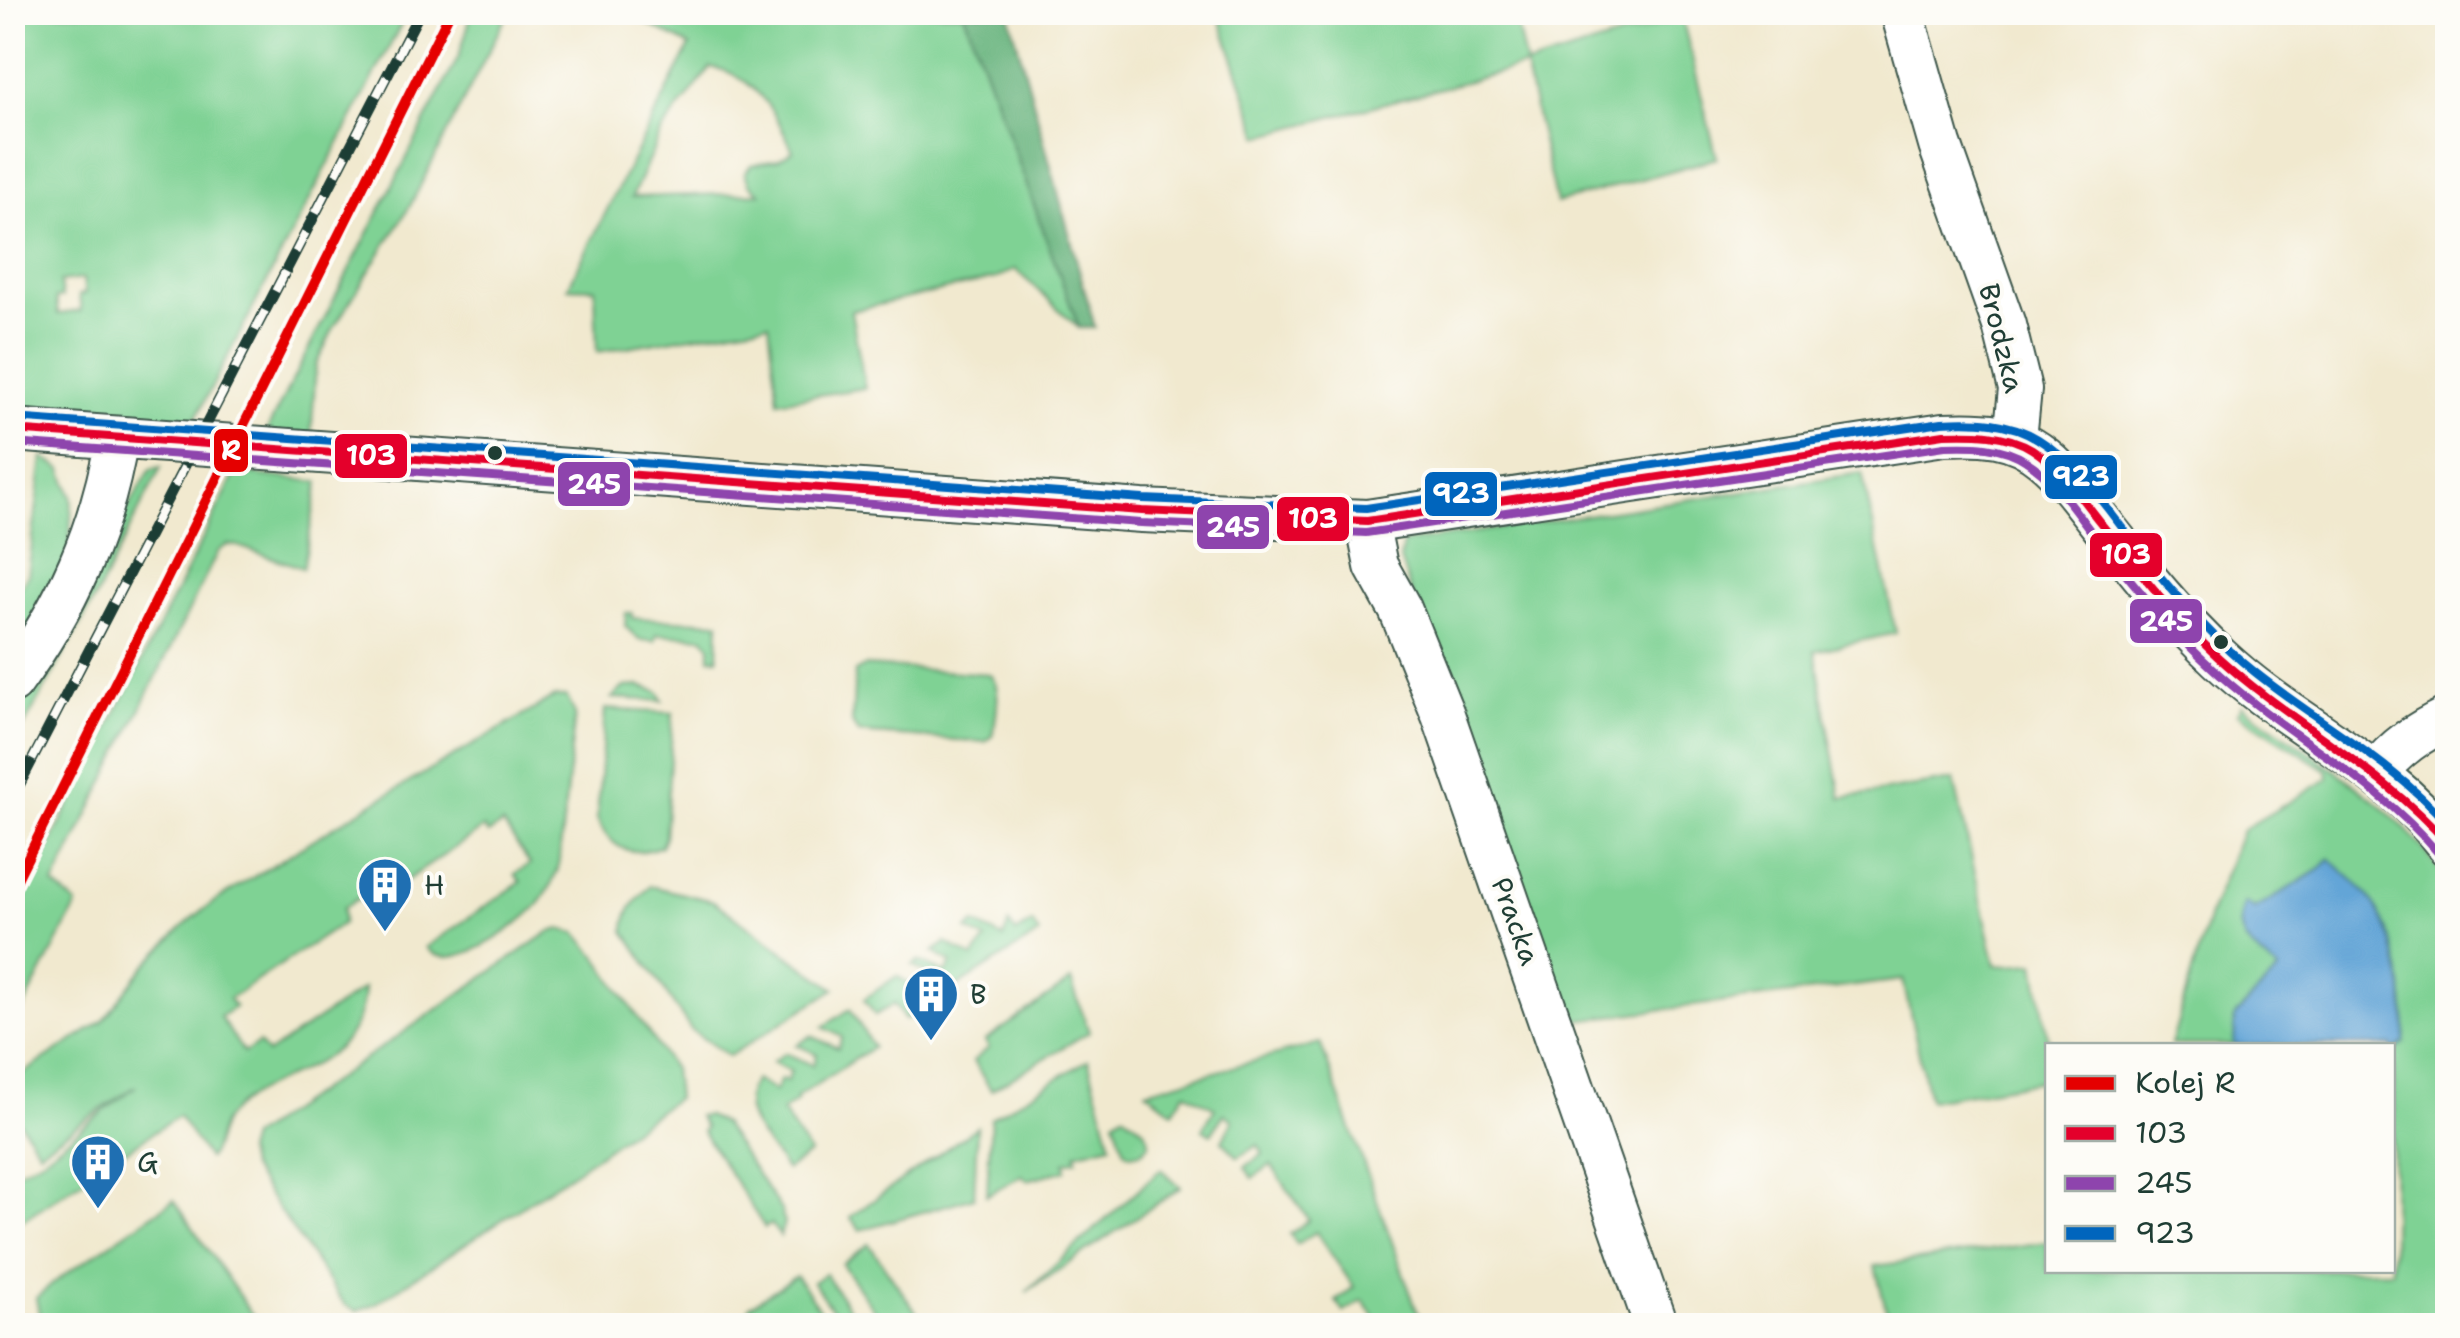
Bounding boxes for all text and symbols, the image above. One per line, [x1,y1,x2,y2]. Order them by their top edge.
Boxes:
street label: Brodzka [1970,279,2034,397]
line badge: R [212,427,250,474]
text: R [221,431,242,469]
line badge: 103 [333,432,409,480]
text: 103 [346,436,396,474]
unlabelled marker [485,443,505,463]
line badge: 923 [2043,453,2119,501]
text: 923 [2052,457,2110,495]
line badge: 245 [556,460,632,508]
text: 245 [567,465,621,503]
line badge: 923 [1423,470,1499,518]
text: 923 [1432,474,1490,512]
line badge: 103 [1275,495,1351,543]
text: 103 [1288,499,1338,537]
line badge: 245 [1195,503,1271,551]
text: 245 [1206,508,1260,546]
line badge: 103 [2088,531,2164,579]
text: 103 [2101,535,2151,573]
line badge: 245 [2128,597,2204,645]
text: 245 [2139,602,2193,640]
unlabelled marker [2211,632,2231,652]
building icon: H [355,855,415,934]
place label: H [424,866,445,904]
street label: Pracka [1483,872,1549,970]
building icon: B [901,964,961,1043]
place label: B [970,975,987,1013]
legend [2045,1043,2395,1273]
text: Kolej R [2135,1062,2235,1103]
text: 103 [2135,1112,2187,1153]
building icon: G [68,1132,128,1211]
place label: G [137,1143,158,1181]
text: 245 [2135,1162,2193,1203]
text: 923 [2135,1212,2195,1253]

